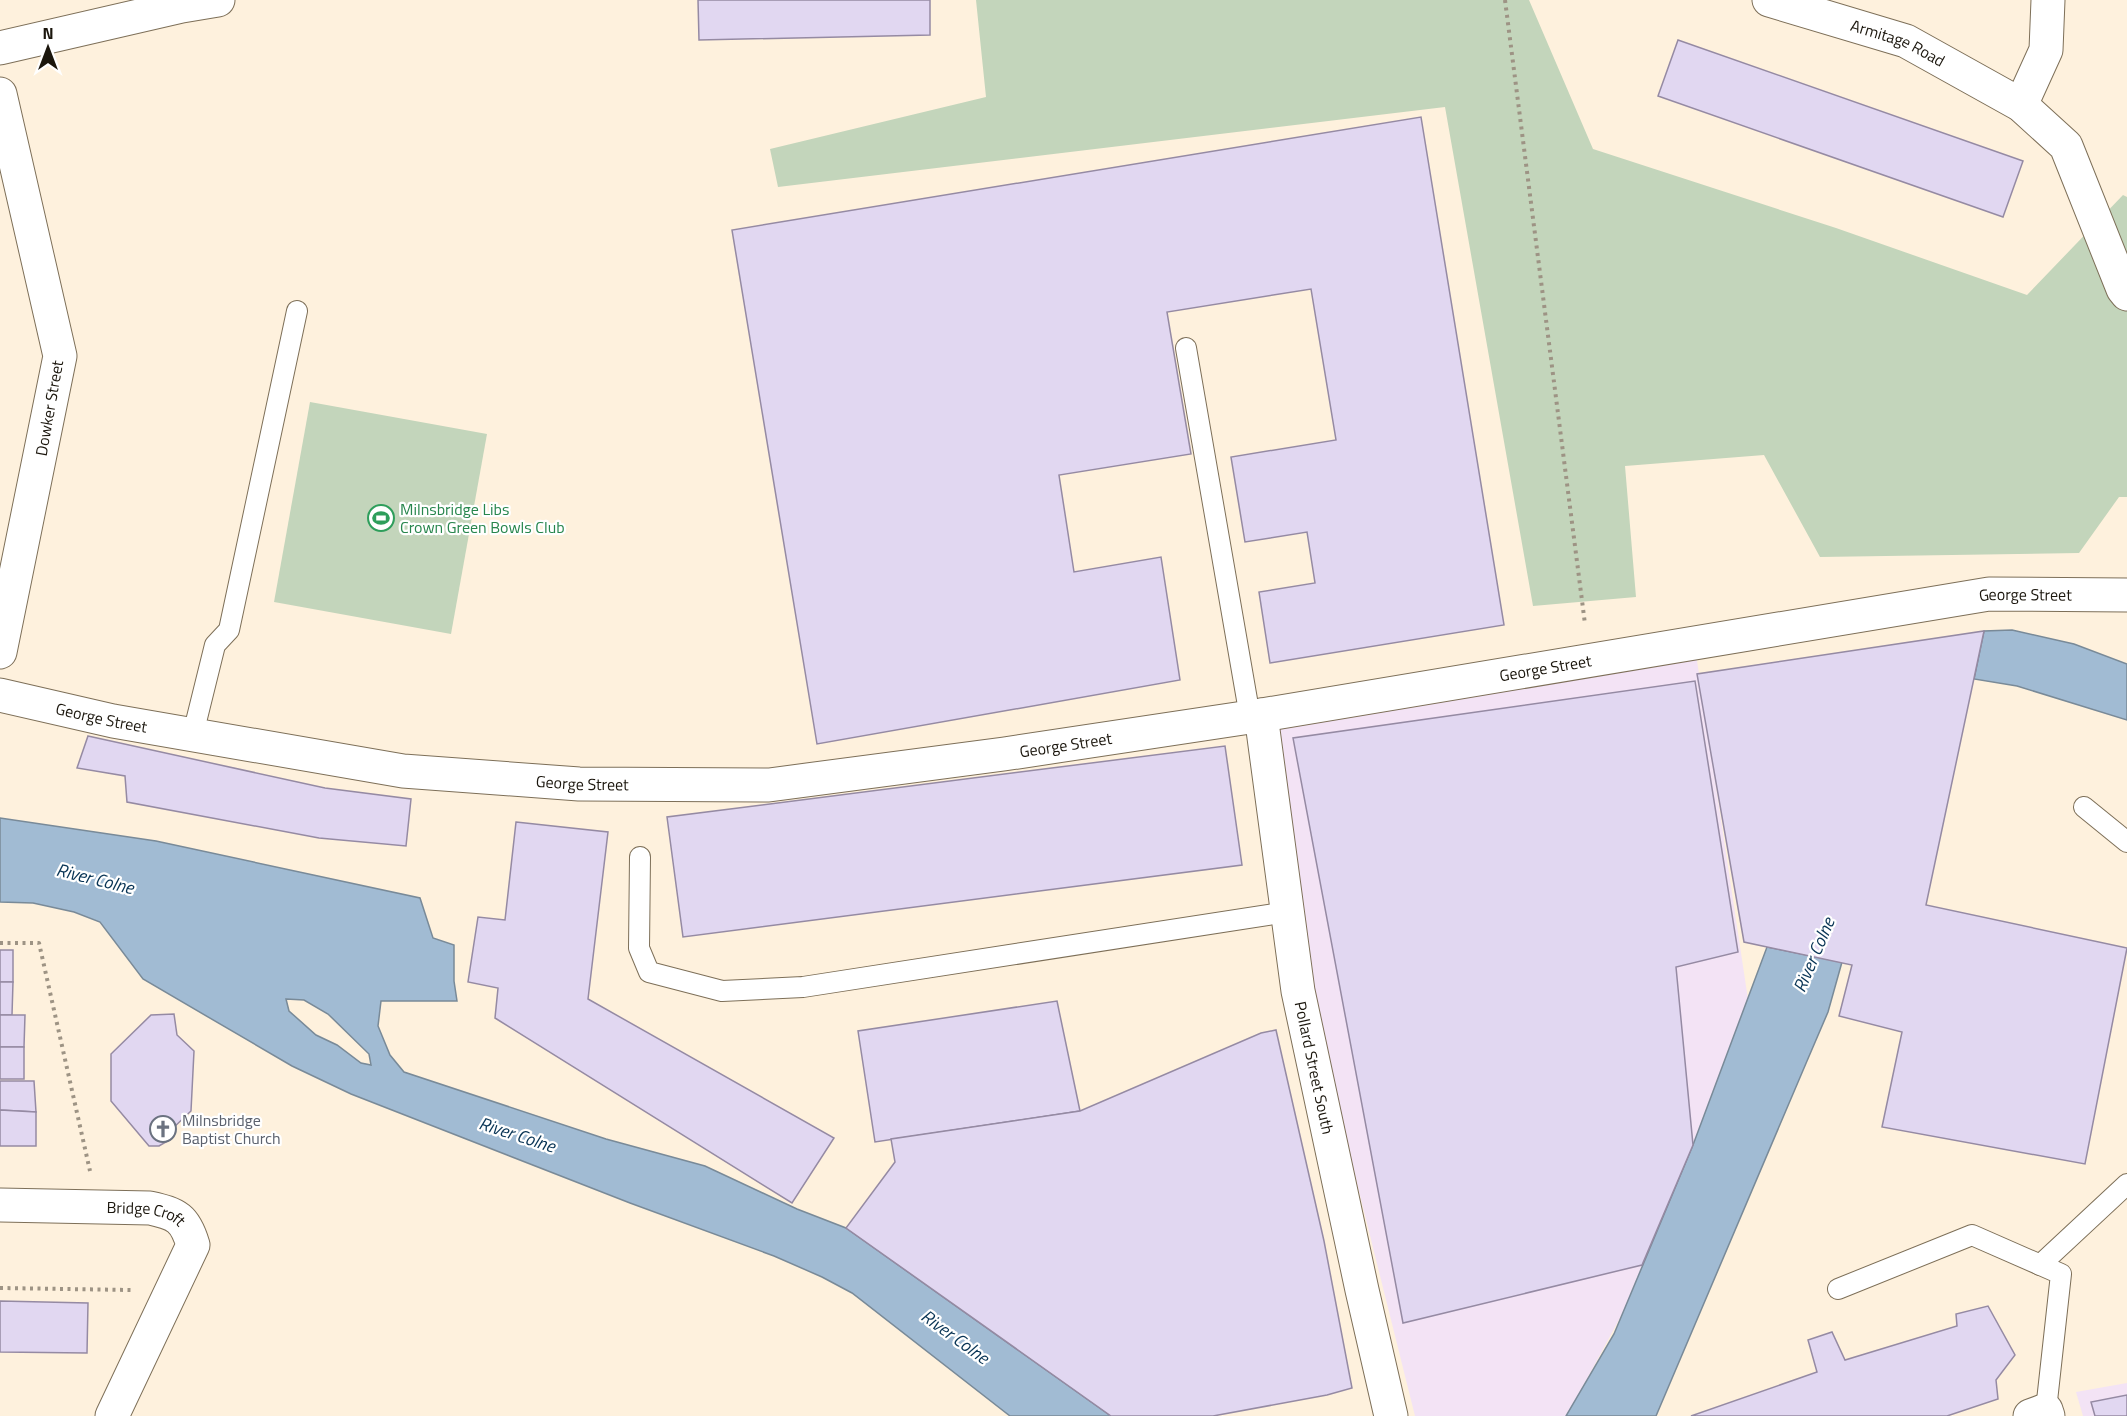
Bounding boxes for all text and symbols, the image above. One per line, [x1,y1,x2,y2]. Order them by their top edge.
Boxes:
street label: Armitage Road [1848,13,1949,72]
north arrow [18,18,78,78]
text: N [42,21,54,45]
street label: Dowker Street [29,358,69,458]
place label: Milnsbridge Libs Crown Green Bowls Club [400,497,565,539]
sports icon: Milnsbridge Libs Crown Green Bowls Club [366,503,396,533]
street label: George Street [1977,582,2072,608]
street label: George Street [1498,648,1594,687]
street label: George Street [53,696,149,739]
street label: George Street [1018,726,1114,764]
street label: George Street [535,769,629,796]
water label: River Colne [54,856,138,902]
water label: River Colne [1786,912,1842,996]
street label: Pollard Street South [1289,999,1340,1136]
place label: Milnsbridge Baptist Church [182,1108,281,1150]
water label: River Colne [476,1110,560,1160]
church icon: Milnsbridge Baptist Church [148,1114,178,1144]
street label: Bridge Croft [106,1195,192,1232]
water label: River Colne [916,1303,996,1372]

